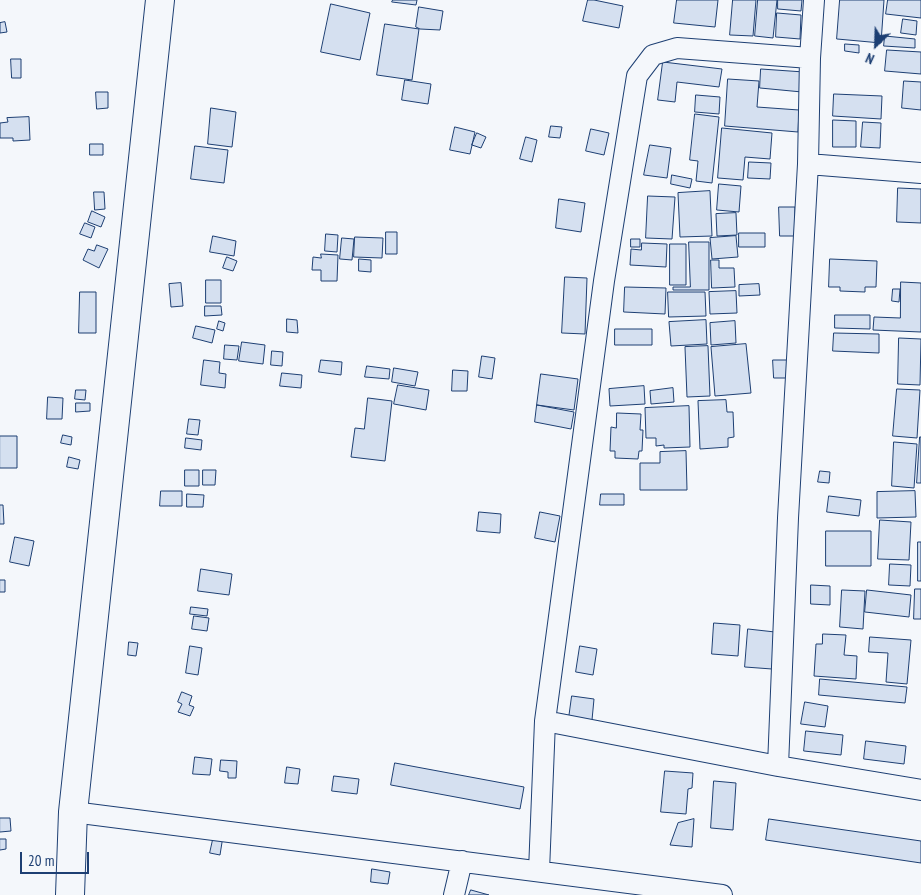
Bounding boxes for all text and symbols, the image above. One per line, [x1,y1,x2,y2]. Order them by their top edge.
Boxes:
north arrow [851,20,901,70]
text: N [863,49,877,68]
scale bar [22,842,91,874]
text: 20 m [28,851,54,870]

